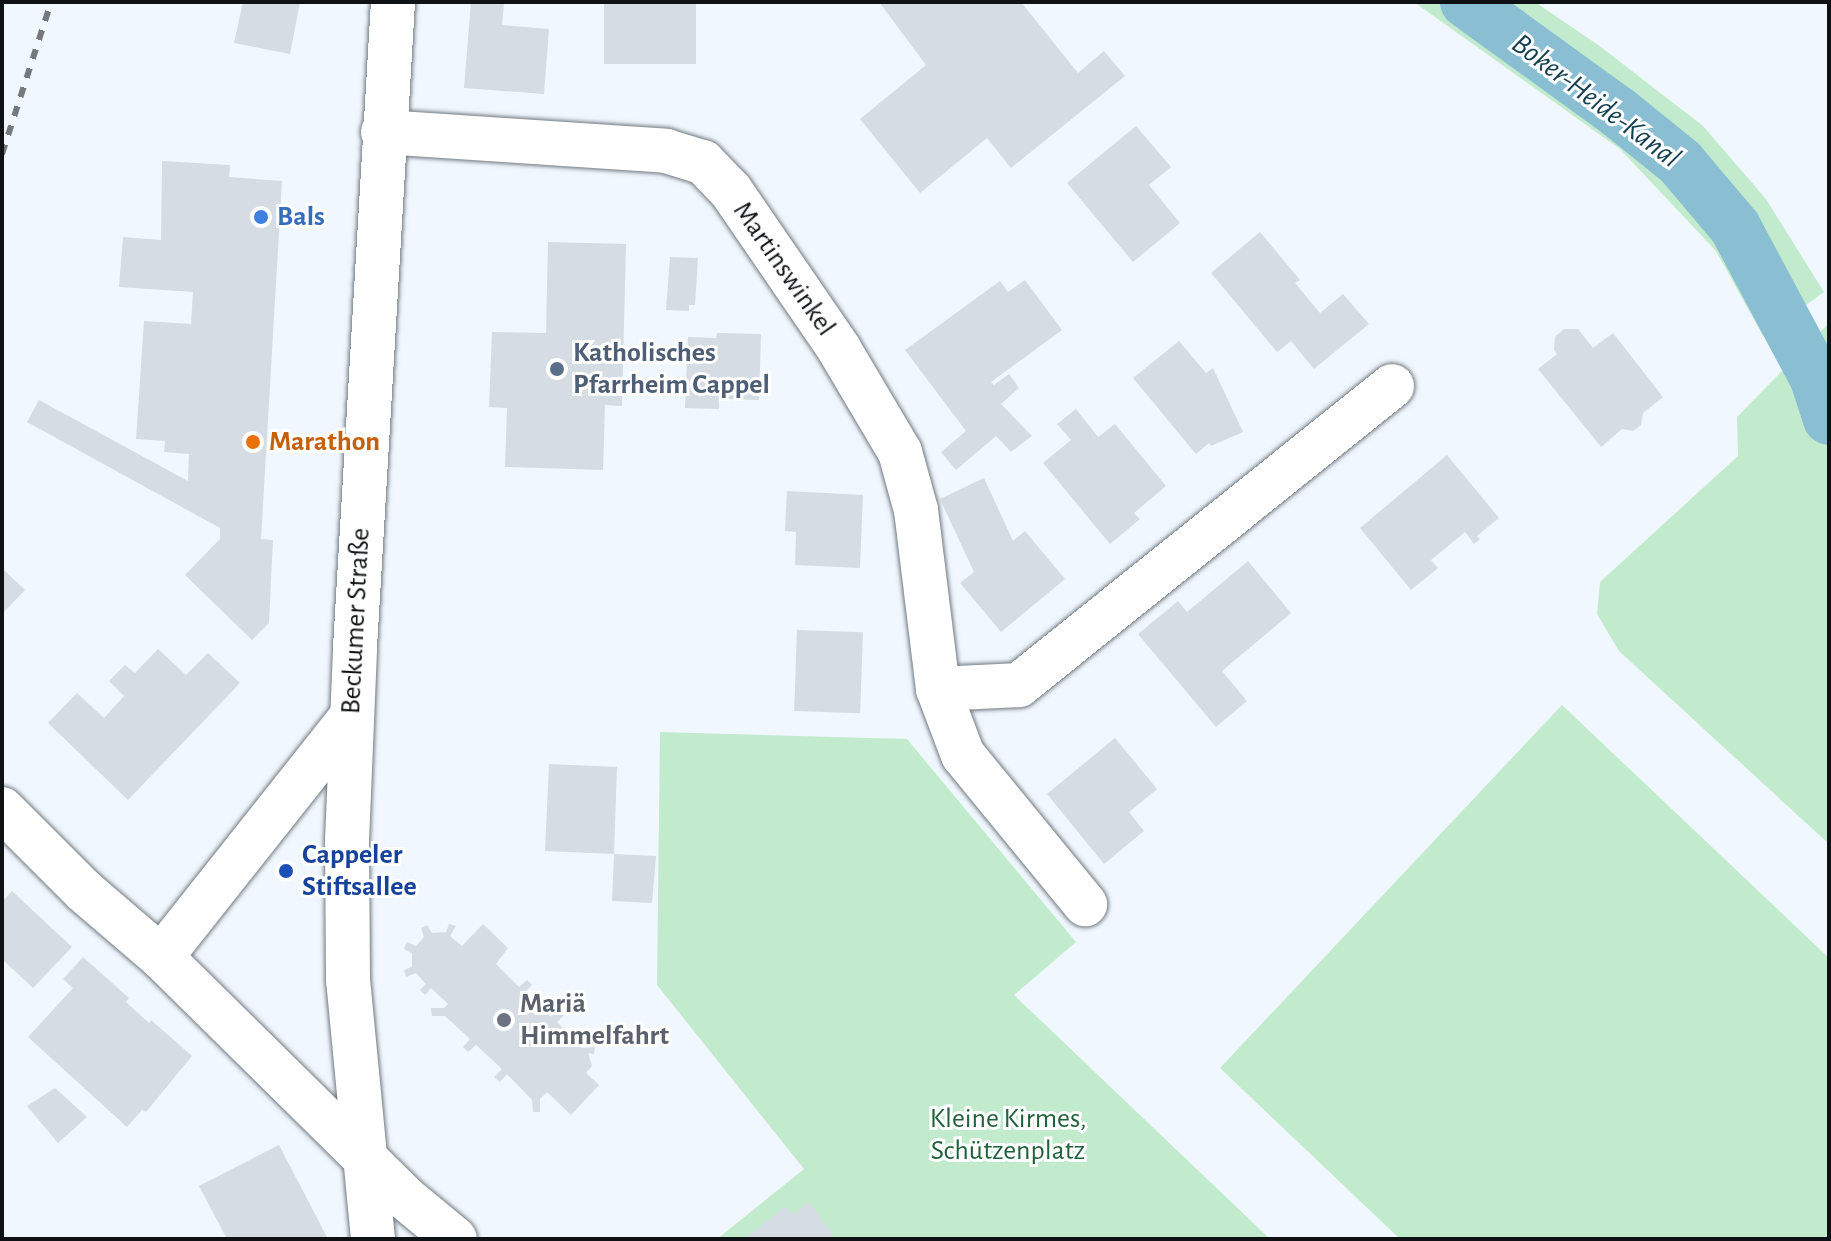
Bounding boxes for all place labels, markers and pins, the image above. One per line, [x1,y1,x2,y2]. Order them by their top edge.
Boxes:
place label: Bals [277,200,325,234]
marker: Bals [252,208,270,226]
place label: Katholisches Pfarrheim Cappel [573,336,770,402]
marker: Katholisches Pfarrheim Cappel [548,360,566,378]
place label: Marathon [269,425,380,459]
marker: Marathon [244,433,262,451]
place label: Cappeler Stiftsallee [302,838,417,904]
marker: Cappeler Stiftsallee [277,862,295,880]
place label: Mariä Himmelfahrt [520,987,669,1053]
marker: Mariä Himmelfahrt [495,1011,513,1029]

